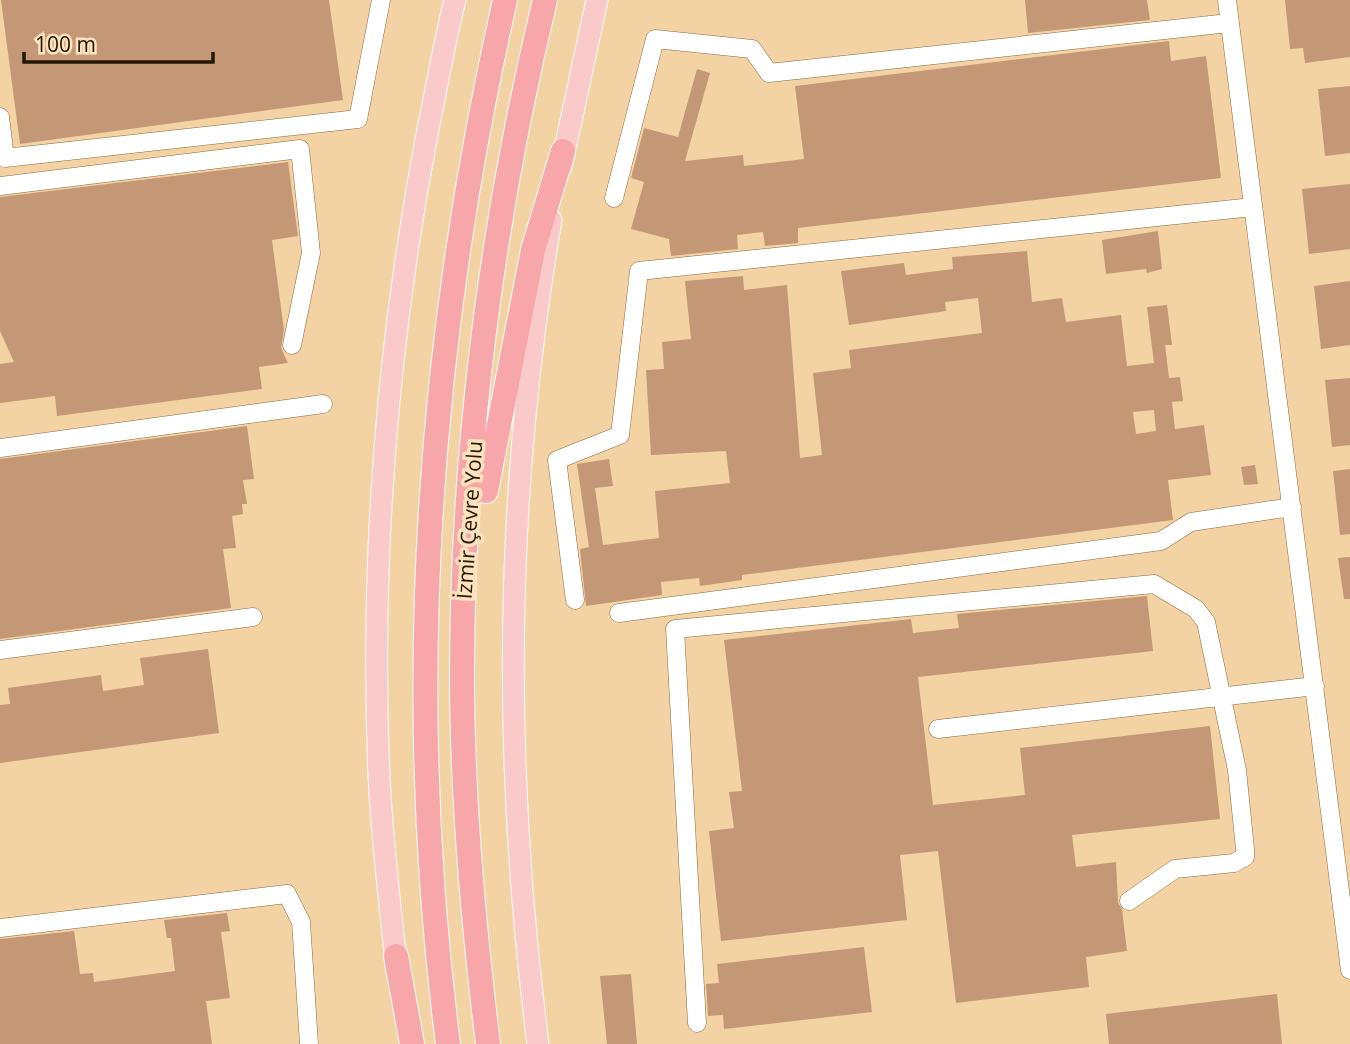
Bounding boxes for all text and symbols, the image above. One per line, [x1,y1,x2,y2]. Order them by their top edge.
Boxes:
scale bar [24,21,214,65]
text: 100 m [35,30,96,58]
street label: İzmir Çevre Yolu [450,440,488,600]

